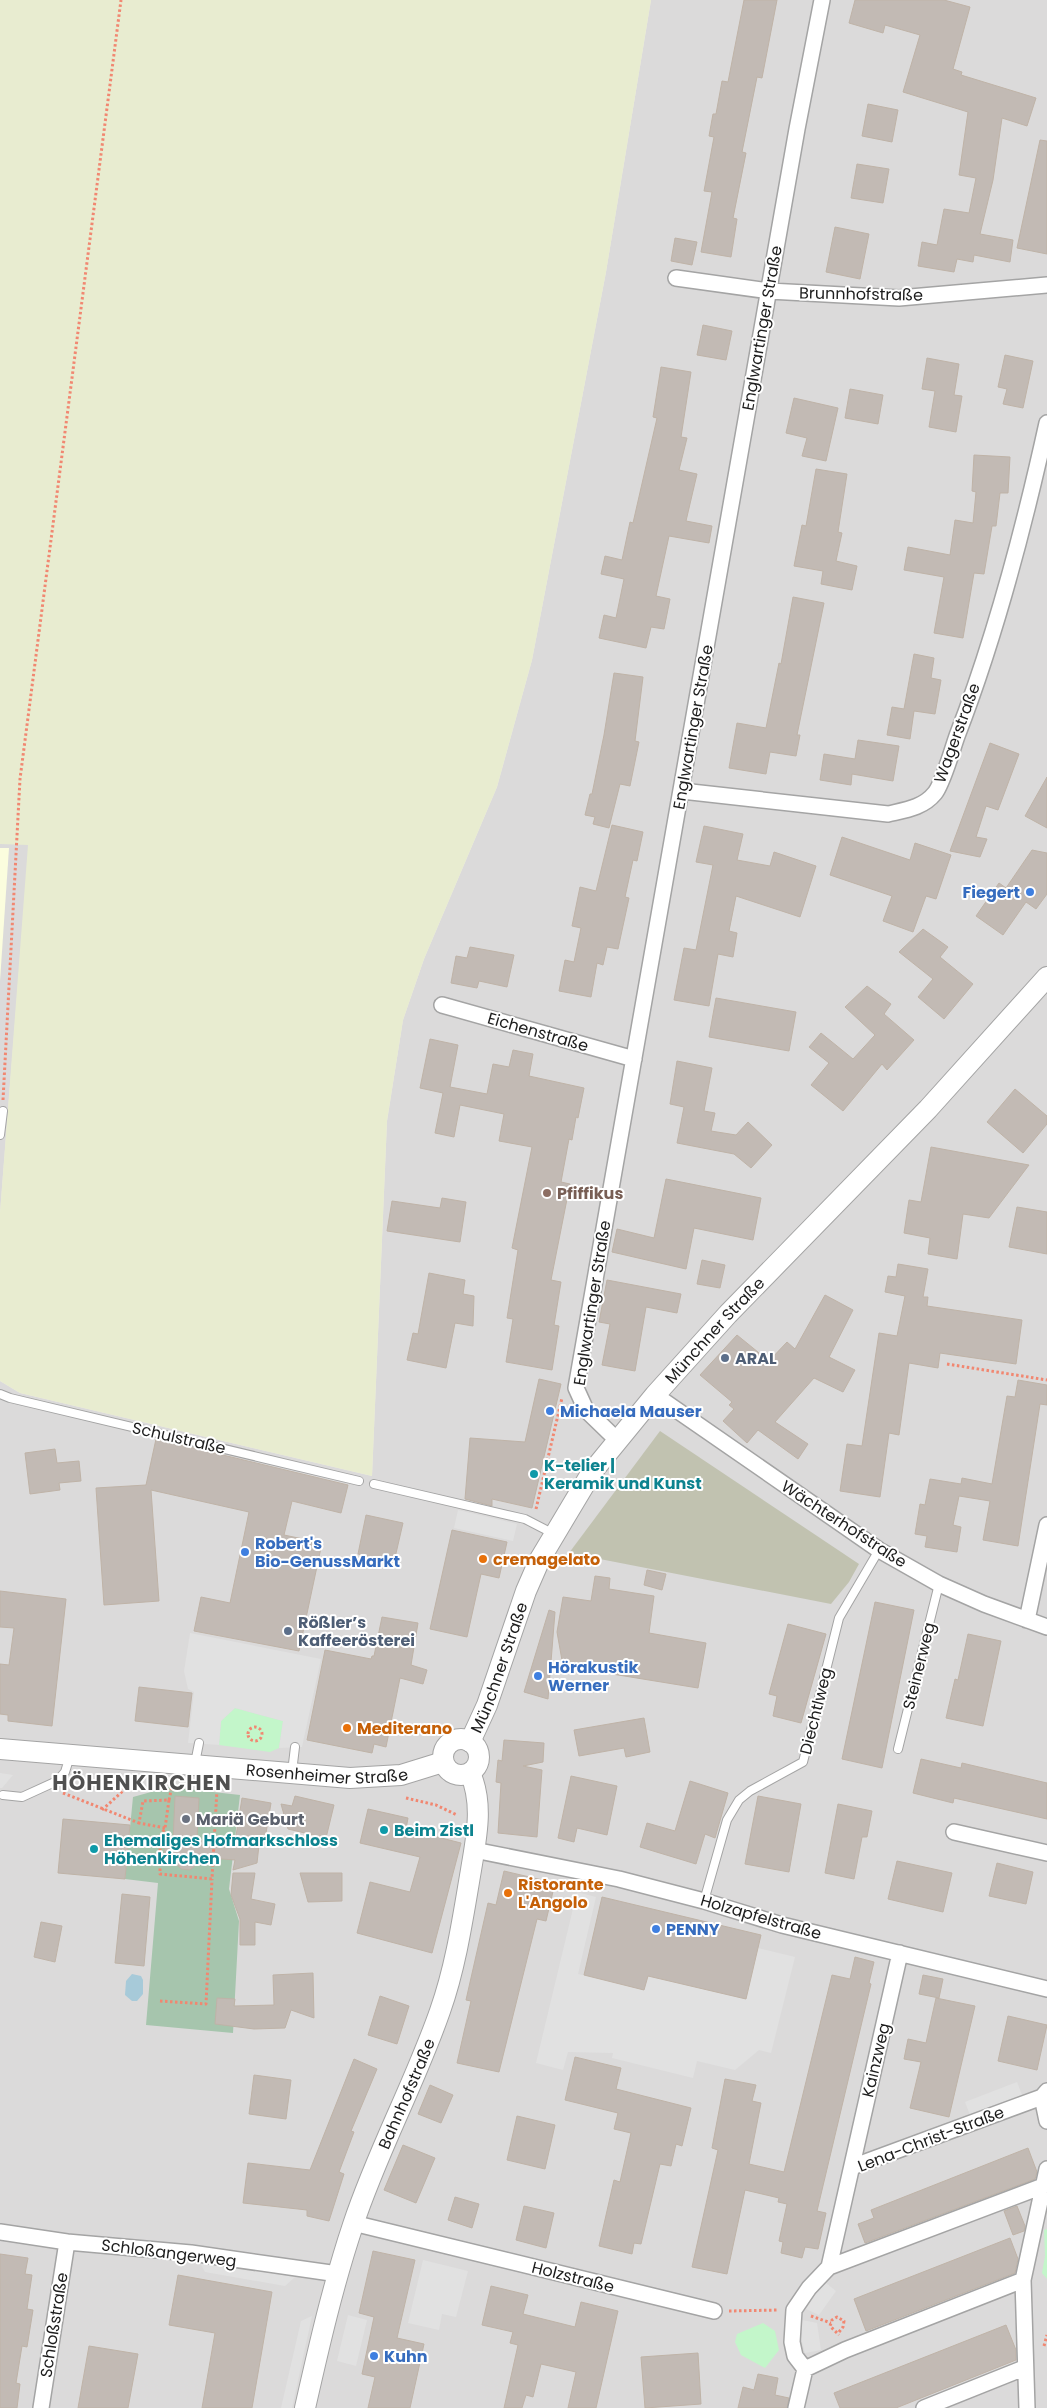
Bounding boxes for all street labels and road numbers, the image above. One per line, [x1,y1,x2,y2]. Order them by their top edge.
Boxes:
street label: Englwartinger Straße [736,244,788,412]
street label: Brunnhofstraße [799,281,923,307]
street label: Englwartinger Straße [667,643,719,811]
street label: Wagerstraße [928,680,986,786]
street label: Eichenstraße [485,1007,591,1057]
street label: Englwartinger Straße [568,1219,616,1387]
street label: Münchner Straße [659,1272,770,1388]
street label: Schulstraße [130,1416,228,1460]
street label: Wächterhofstraße [777,1475,911,1573]
street label: Münchner Straße [464,1599,533,1737]
street label: Steinerweg [897,1620,941,1712]
street label: Diechtlweg [794,1665,838,1757]
street label: Rosenheimer Straße [245,1758,411,1790]
street label: Holzapfelstraße [698,1889,824,1945]
street label: Kainzweg [856,2021,896,2099]
street label: Bahnhofstraße [372,2035,440,2153]
street label: Lena-Christ-Straße [855,2100,1008,2178]
street label: Schloßangerweg [100,2233,238,2273]
street label: Holzstraße [529,2256,617,2298]
street label: Schloßstraße [34,2271,74,2379]

